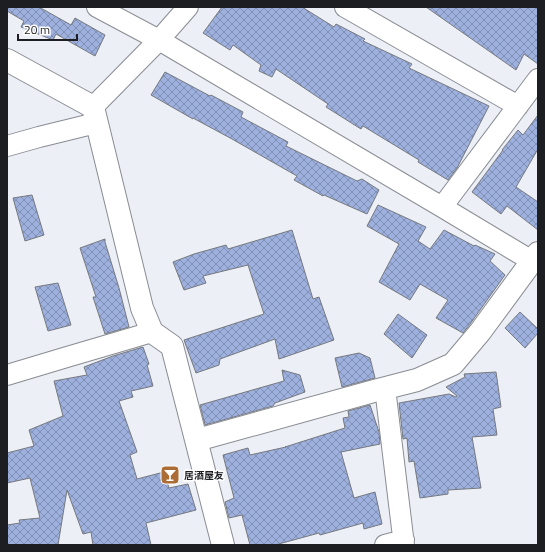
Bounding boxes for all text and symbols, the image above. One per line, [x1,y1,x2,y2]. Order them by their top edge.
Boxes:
scale bar [18,16,77,42]
text: 20 m [24,20,50,39]
bar icon: 居酒屋友 [159,464,181,486]
place label: 居酒屋友 [184,468,224,483]

